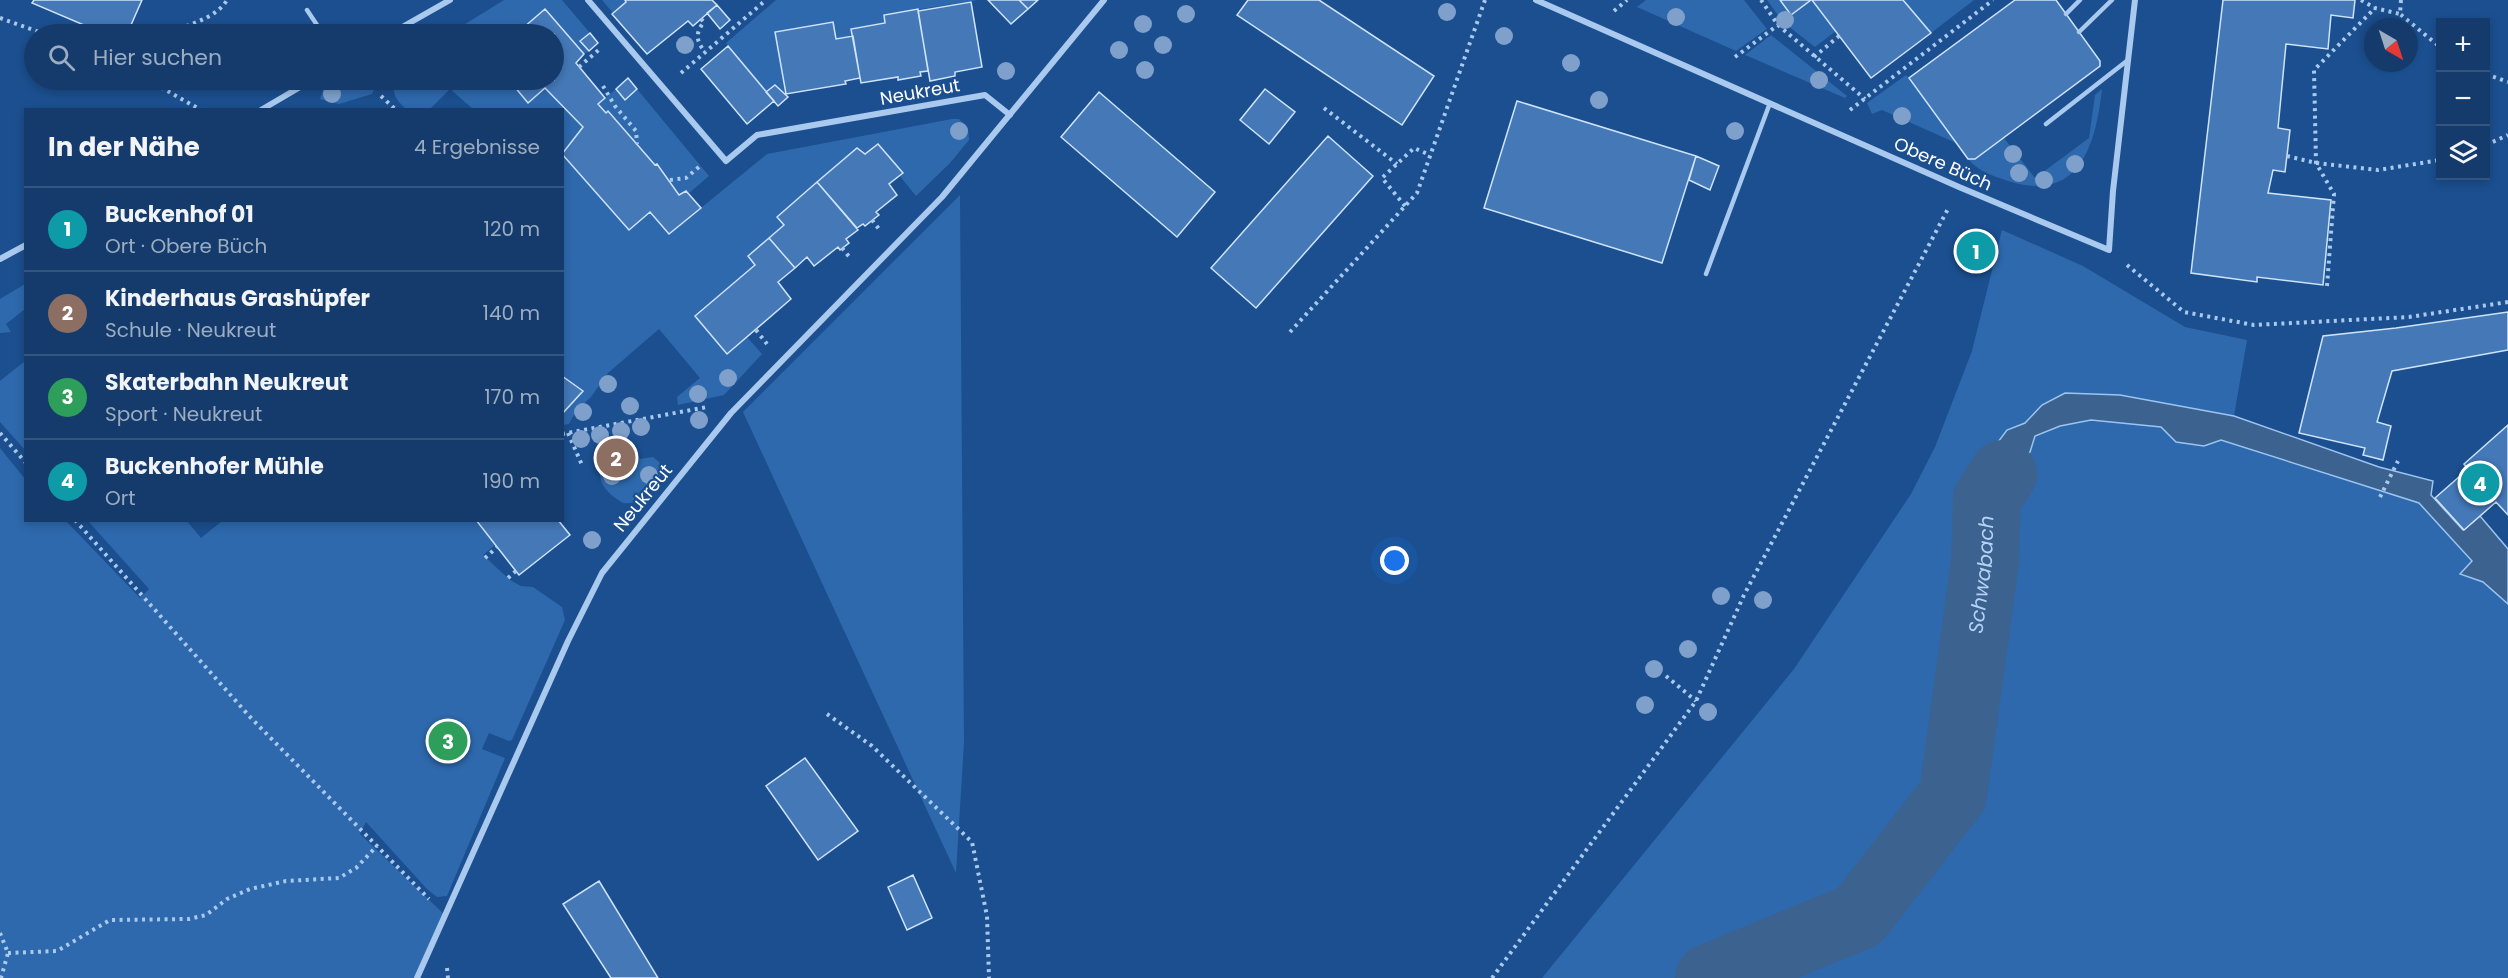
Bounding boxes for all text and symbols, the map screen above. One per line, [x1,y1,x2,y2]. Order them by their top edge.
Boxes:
north arrow [2364,18,2418,72]
map controls [2436,18,2490,180]
button: + [2436,18,2490,72]
search box [24,24,564,90]
icon: search [45,41,78,74]
text: Hier suchen [93,42,222,73]
street label: Neukreut [878,72,962,111]
button: − [2436,72,2490,126]
button: layers [2436,126,2490,180]
text: In der Nähe [48,129,200,165]
street label: Obere Büch [1890,131,1996,196]
text: 4 Ergebnisse [414,133,540,161]
text: Buckenhof 01 [105,199,254,230]
text: 1 [64,215,71,243]
text: 120 m [484,215,540,243]
pin: 1 [1956,228,1996,274]
text: Ort · Obere Büch [105,232,267,260]
text: Kinderhaus Grashüpfer [105,283,370,314]
text: 2 [62,299,73,327]
text: 140 m [483,299,540,327]
text: Schule · Neukreut [105,316,276,344]
text: Skaterbahn Neukreut [105,367,348,398]
text: 3 [61,383,74,411]
text: 170 m [484,383,540,411]
text: Sport · Neukreut [105,400,262,428]
pin: 2 [596,436,636,480]
text: Buckenhofer Mühle [105,451,324,482]
street label: Neukreut [608,459,678,537]
pin: 4 [2460,460,2500,506]
text: 4 [61,467,74,495]
text: 190 m [483,467,540,495]
text: Ort [105,484,135,512]
water label: Schwabach [1961,515,2000,635]
your location [1380,546,1409,575]
pin: 3 [428,718,468,764]

